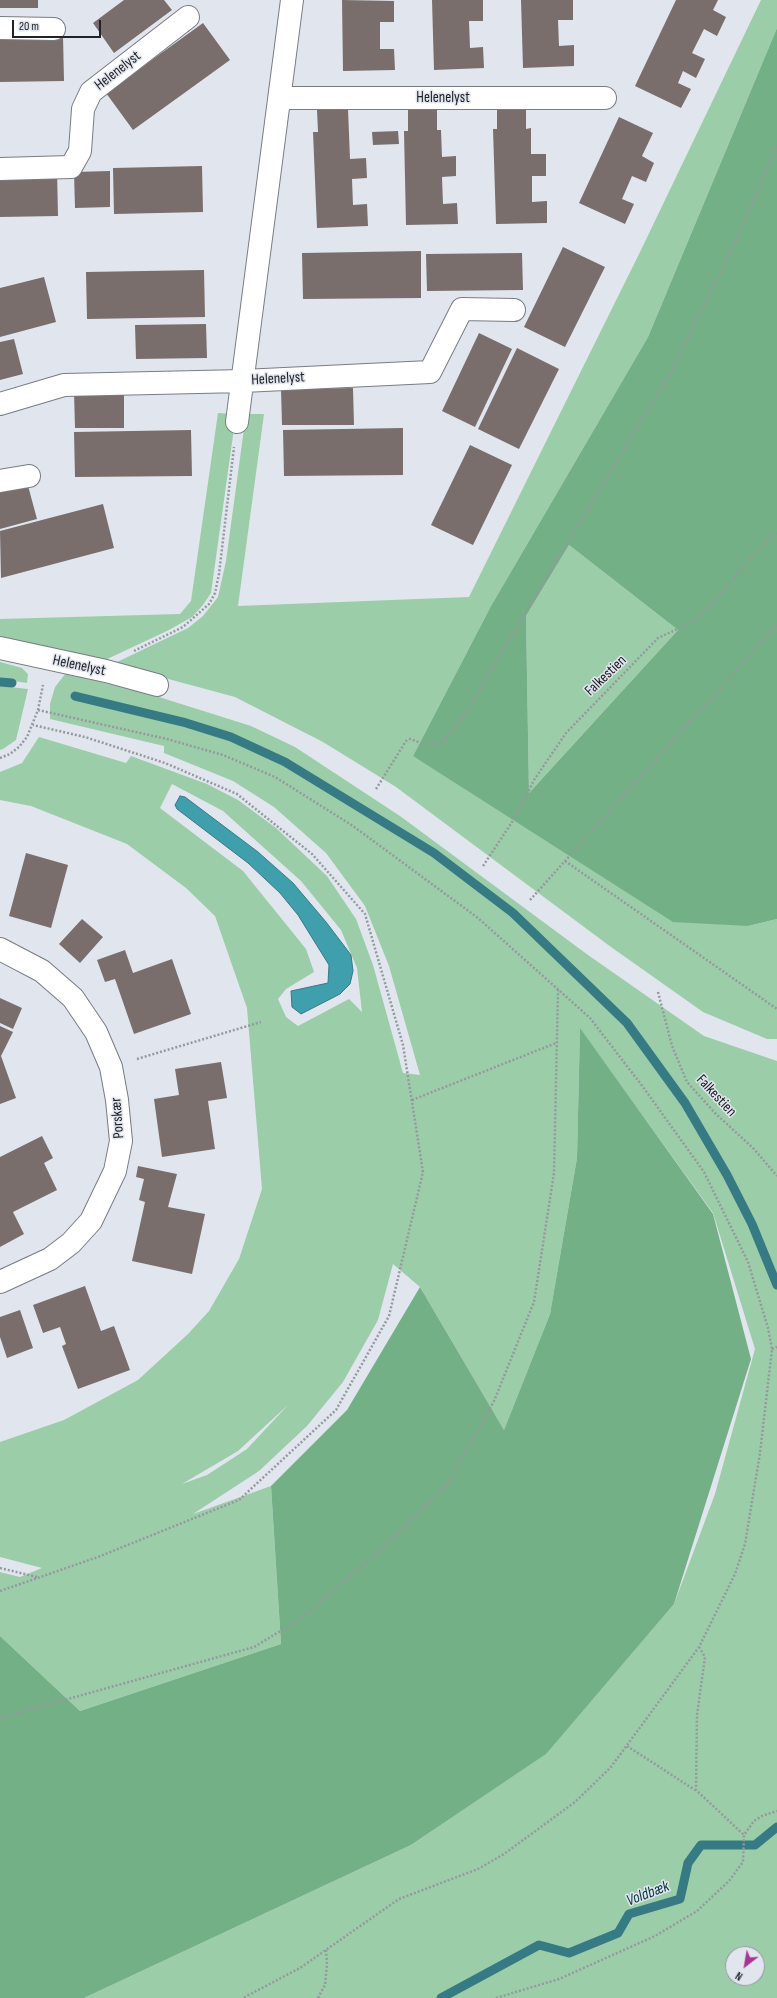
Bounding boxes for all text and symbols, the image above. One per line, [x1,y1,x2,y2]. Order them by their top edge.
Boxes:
scale bar [14,12,103,38]
text: 20 m [19,19,39,34]
street label: Helenelyst [91,47,145,95]
street label: Helenelyst [416,89,470,107]
street label: Helenelyst [251,369,305,389]
street label: Helenelyst [51,652,107,680]
street label: Falkestien [582,652,630,700]
street label: Falkestien [692,1071,740,1121]
street label: Porskær [108,1097,128,1139]
water label: Voldbæk [624,1877,672,1911]
north arrow [725,1946,765,1986]
text: N [733,1969,745,1983]

